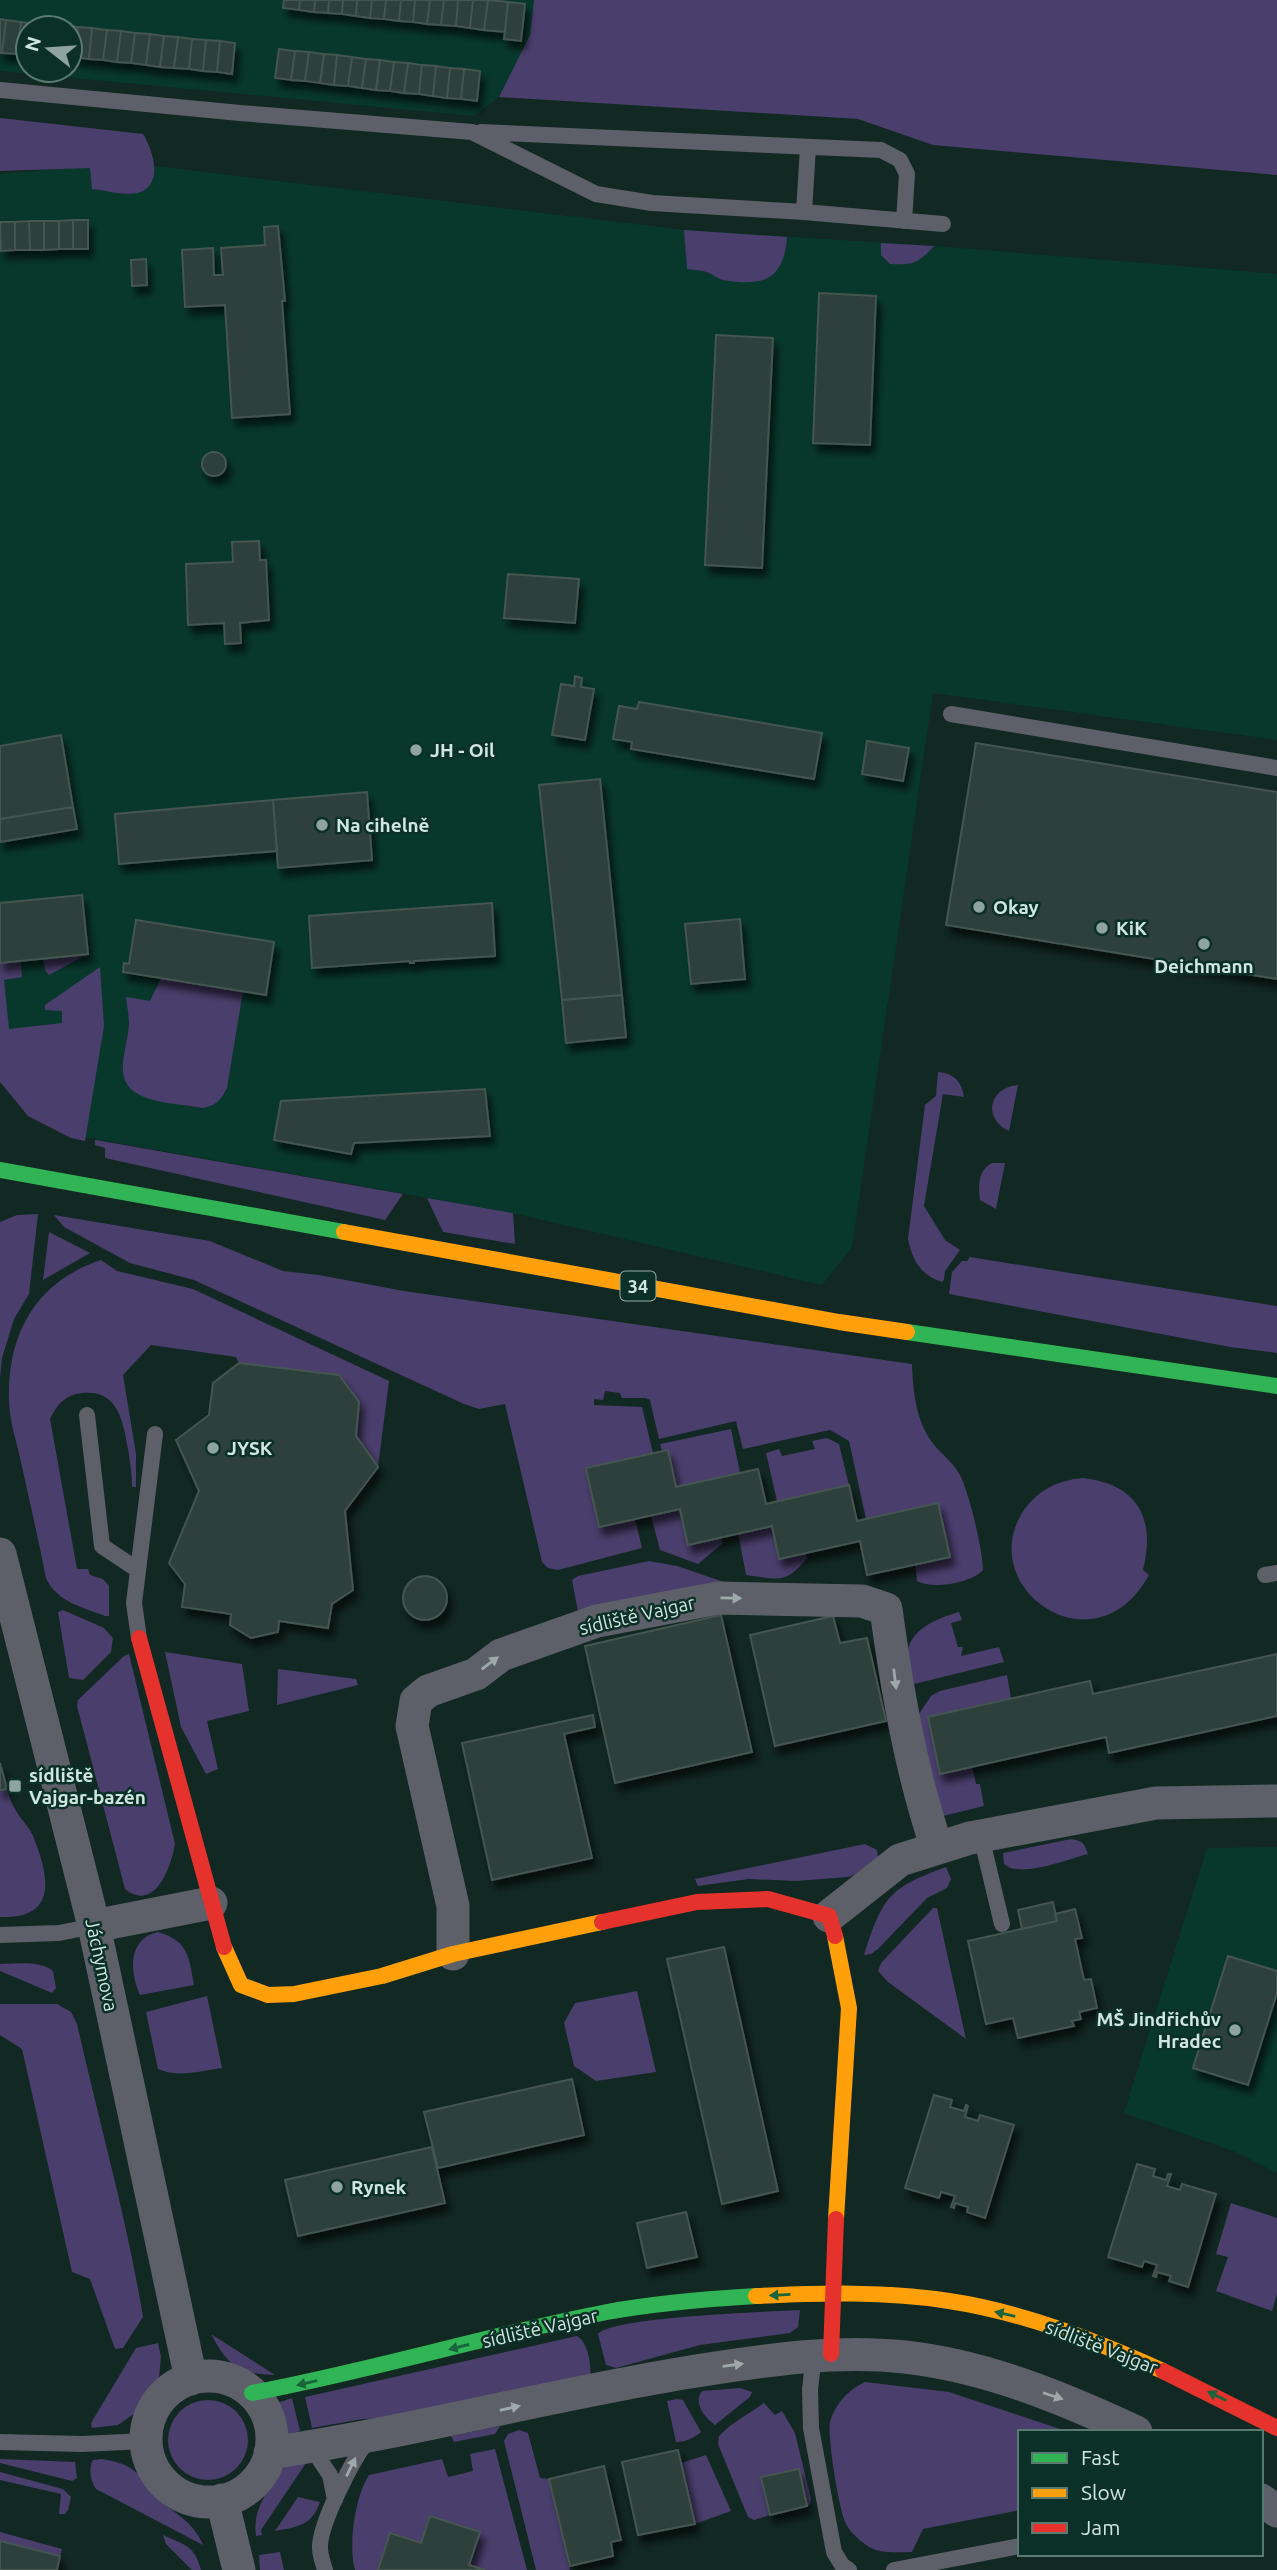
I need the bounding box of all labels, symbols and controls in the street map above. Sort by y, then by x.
north arrow [14,14,84,84]
text: N [20,34,45,54]
place label: JH - Oil [430,739,495,761]
marker: JH - Oil [408,742,424,758]
place label: Na cihelně [336,814,430,836]
marker: Na cihelně [314,817,330,833]
place label: Okay [993,896,1039,918]
marker: Okay [971,899,987,915]
place label: KiK [1116,917,1147,939]
marker: KiK [1094,920,1110,936]
marker: Deichmann [1196,936,1212,952]
place label: Deichmann [1154,955,1254,977]
road number: 34 [620,1272,656,1301]
place label: JYSK [227,1437,273,1459]
marker: JYSK [205,1440,221,1456]
street label: sídliště Vajgar [577,1591,697,1639]
one-way arrow [720,1592,742,1604]
one-way arrow [481,1657,499,1671]
one-way arrow [890,1668,901,1690]
place label: sídliště Vajgar-bazén [29,1764,146,1808]
marker: sídliště Vajgar-bazén [7,1778,23,1794]
street label: Jáchymova [81,1917,123,2013]
place label: MŠ Jindřichův Hradec [1097,2008,1221,2052]
marker: MŠ Jindřichův Hradec [1227,2022,1243,2038]
place label: Rynek [351,2176,407,2198]
marker: Rynek [329,2179,345,2195]
one-way arrow [768,2289,790,2300]
street label: sídliště Vajgar [480,2304,600,2352]
one-way arrow [994,2308,1016,2319]
street label: sídliště Vajgar [1043,2316,1161,2378]
one-way arrow [448,2342,470,2353]
one-way arrow [723,2360,745,2371]
one-way arrow [296,2378,318,2389]
one-way arrow [1043,2391,1064,2401]
one-way arrow [1207,2391,1227,2402]
one-way arrow [499,2402,521,2413]
legend [1018,2430,1263,2556]
text: Fast [1081,2445,1119,2469]
one-way arrow [346,2457,357,2477]
text: Slow [1081,2480,1126,2504]
text: Jam [1081,2515,1120,2539]

